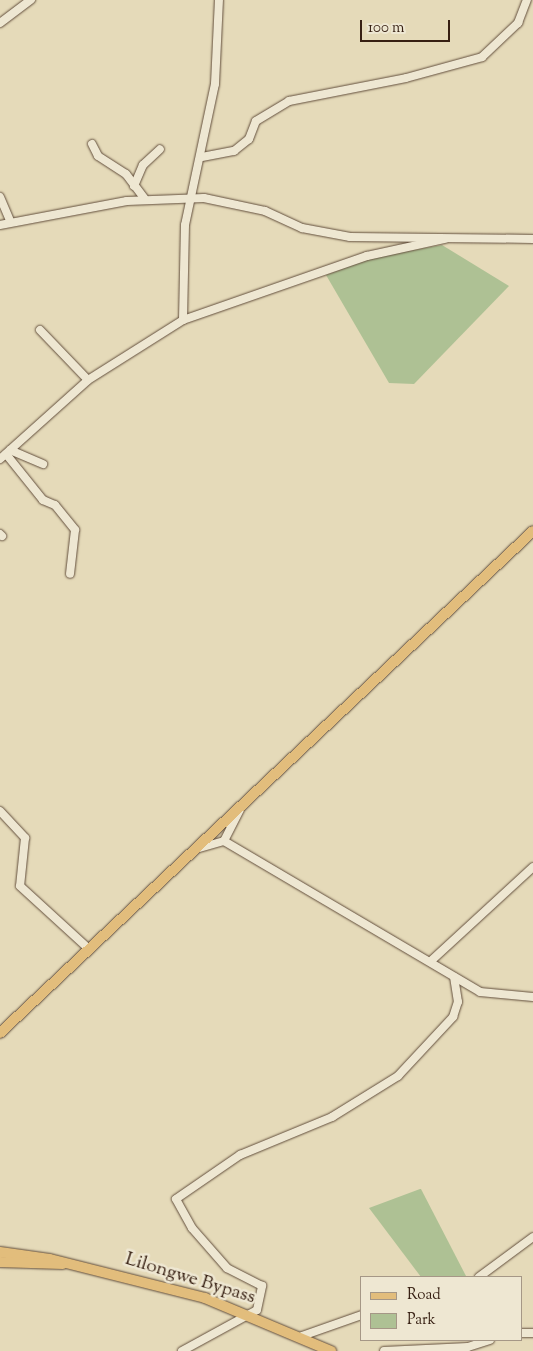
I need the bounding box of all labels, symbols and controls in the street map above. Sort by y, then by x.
scale bar [363,10,453,42]
text: 100 m [368,18,404,39]
street label: Lilongwe Bypass [122,1248,258,1310]
legend [360,1276,523,1341]
text: Road [407,1285,441,1306]
text: Park [407,1310,436,1331]

